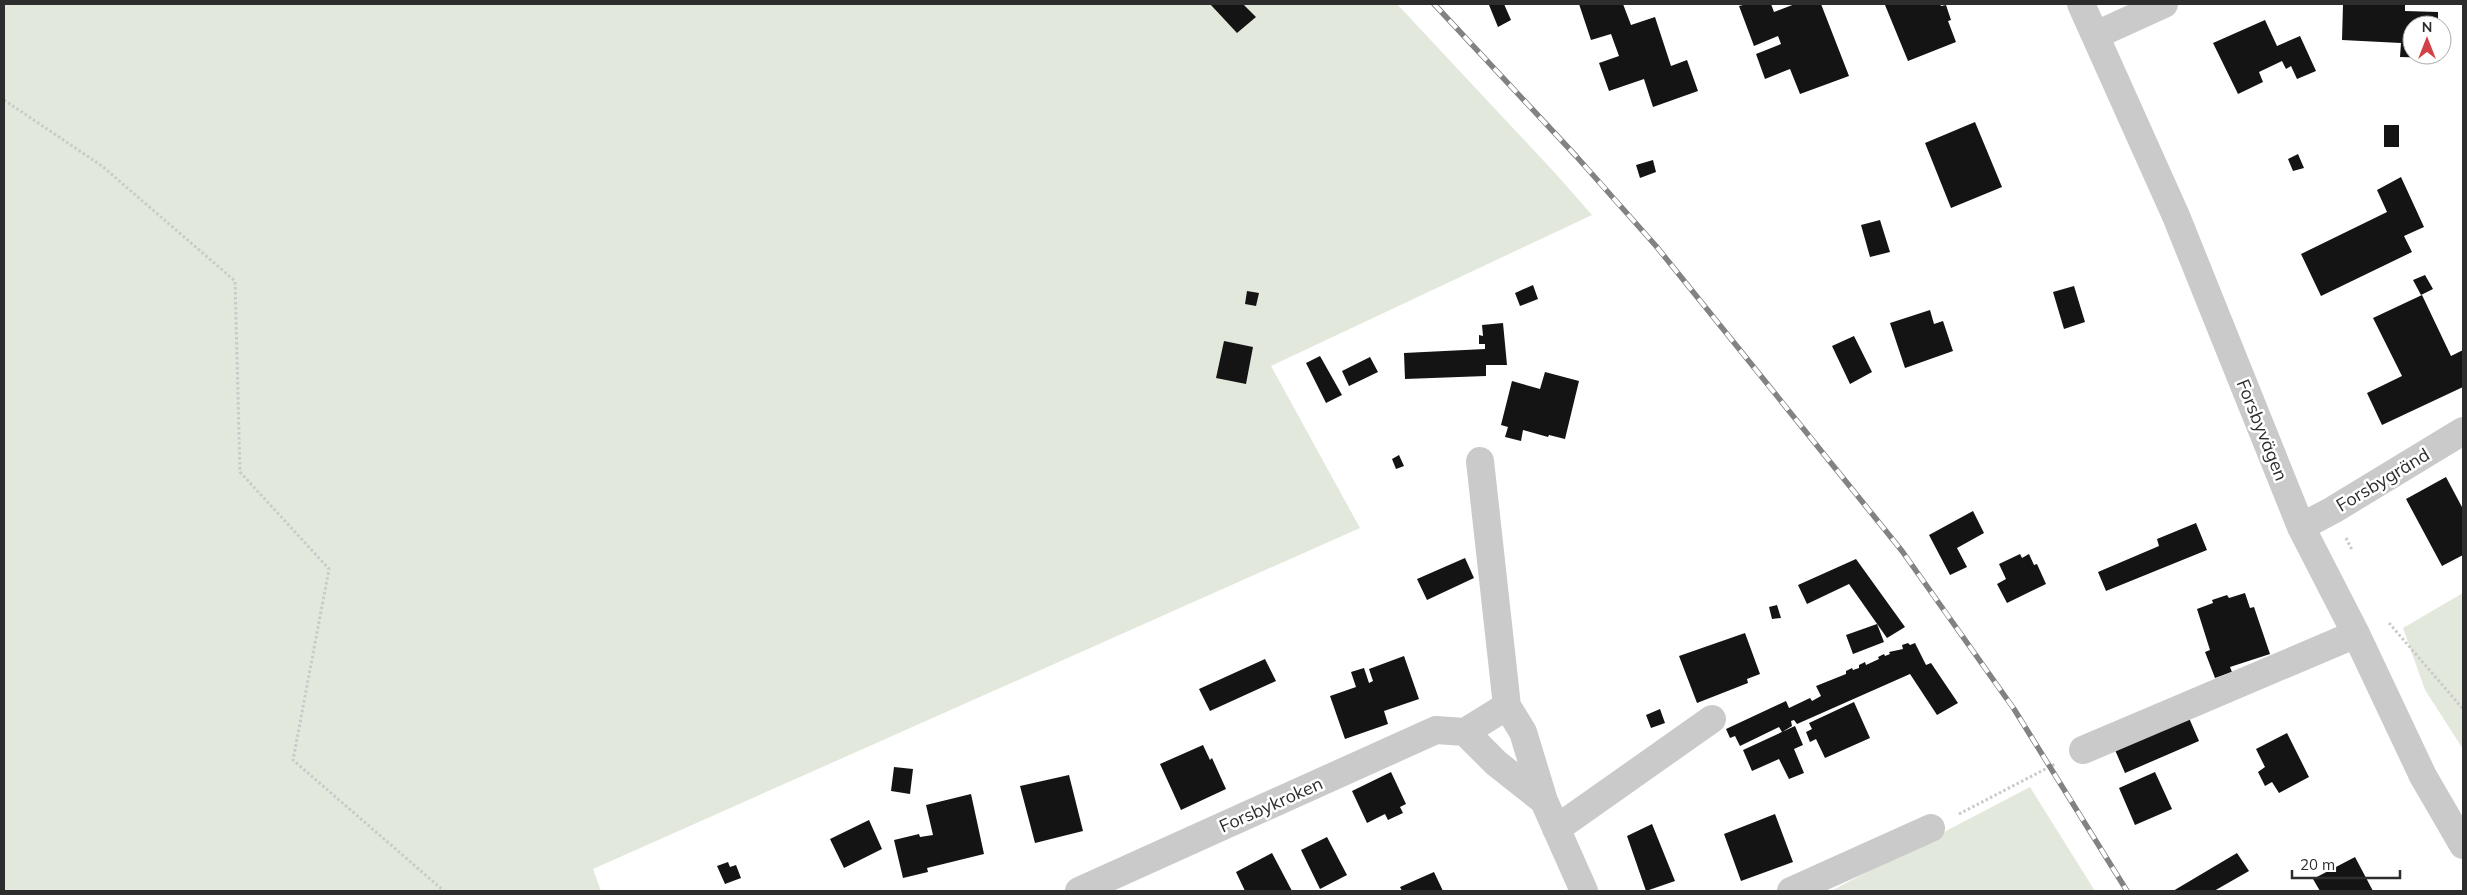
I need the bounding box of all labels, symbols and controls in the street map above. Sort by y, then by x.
north arrow [2402,15,2452,65]
text: N [2422,18,2432,36]
street label: Forsbyvägen [2232,376,2293,484]
street label: Forsbygränd [2332,443,2434,516]
street label: Forsbykroken [1215,771,1326,838]
scale bar [2292,848,2400,880]
text: 20 m [2300,855,2335,874]

